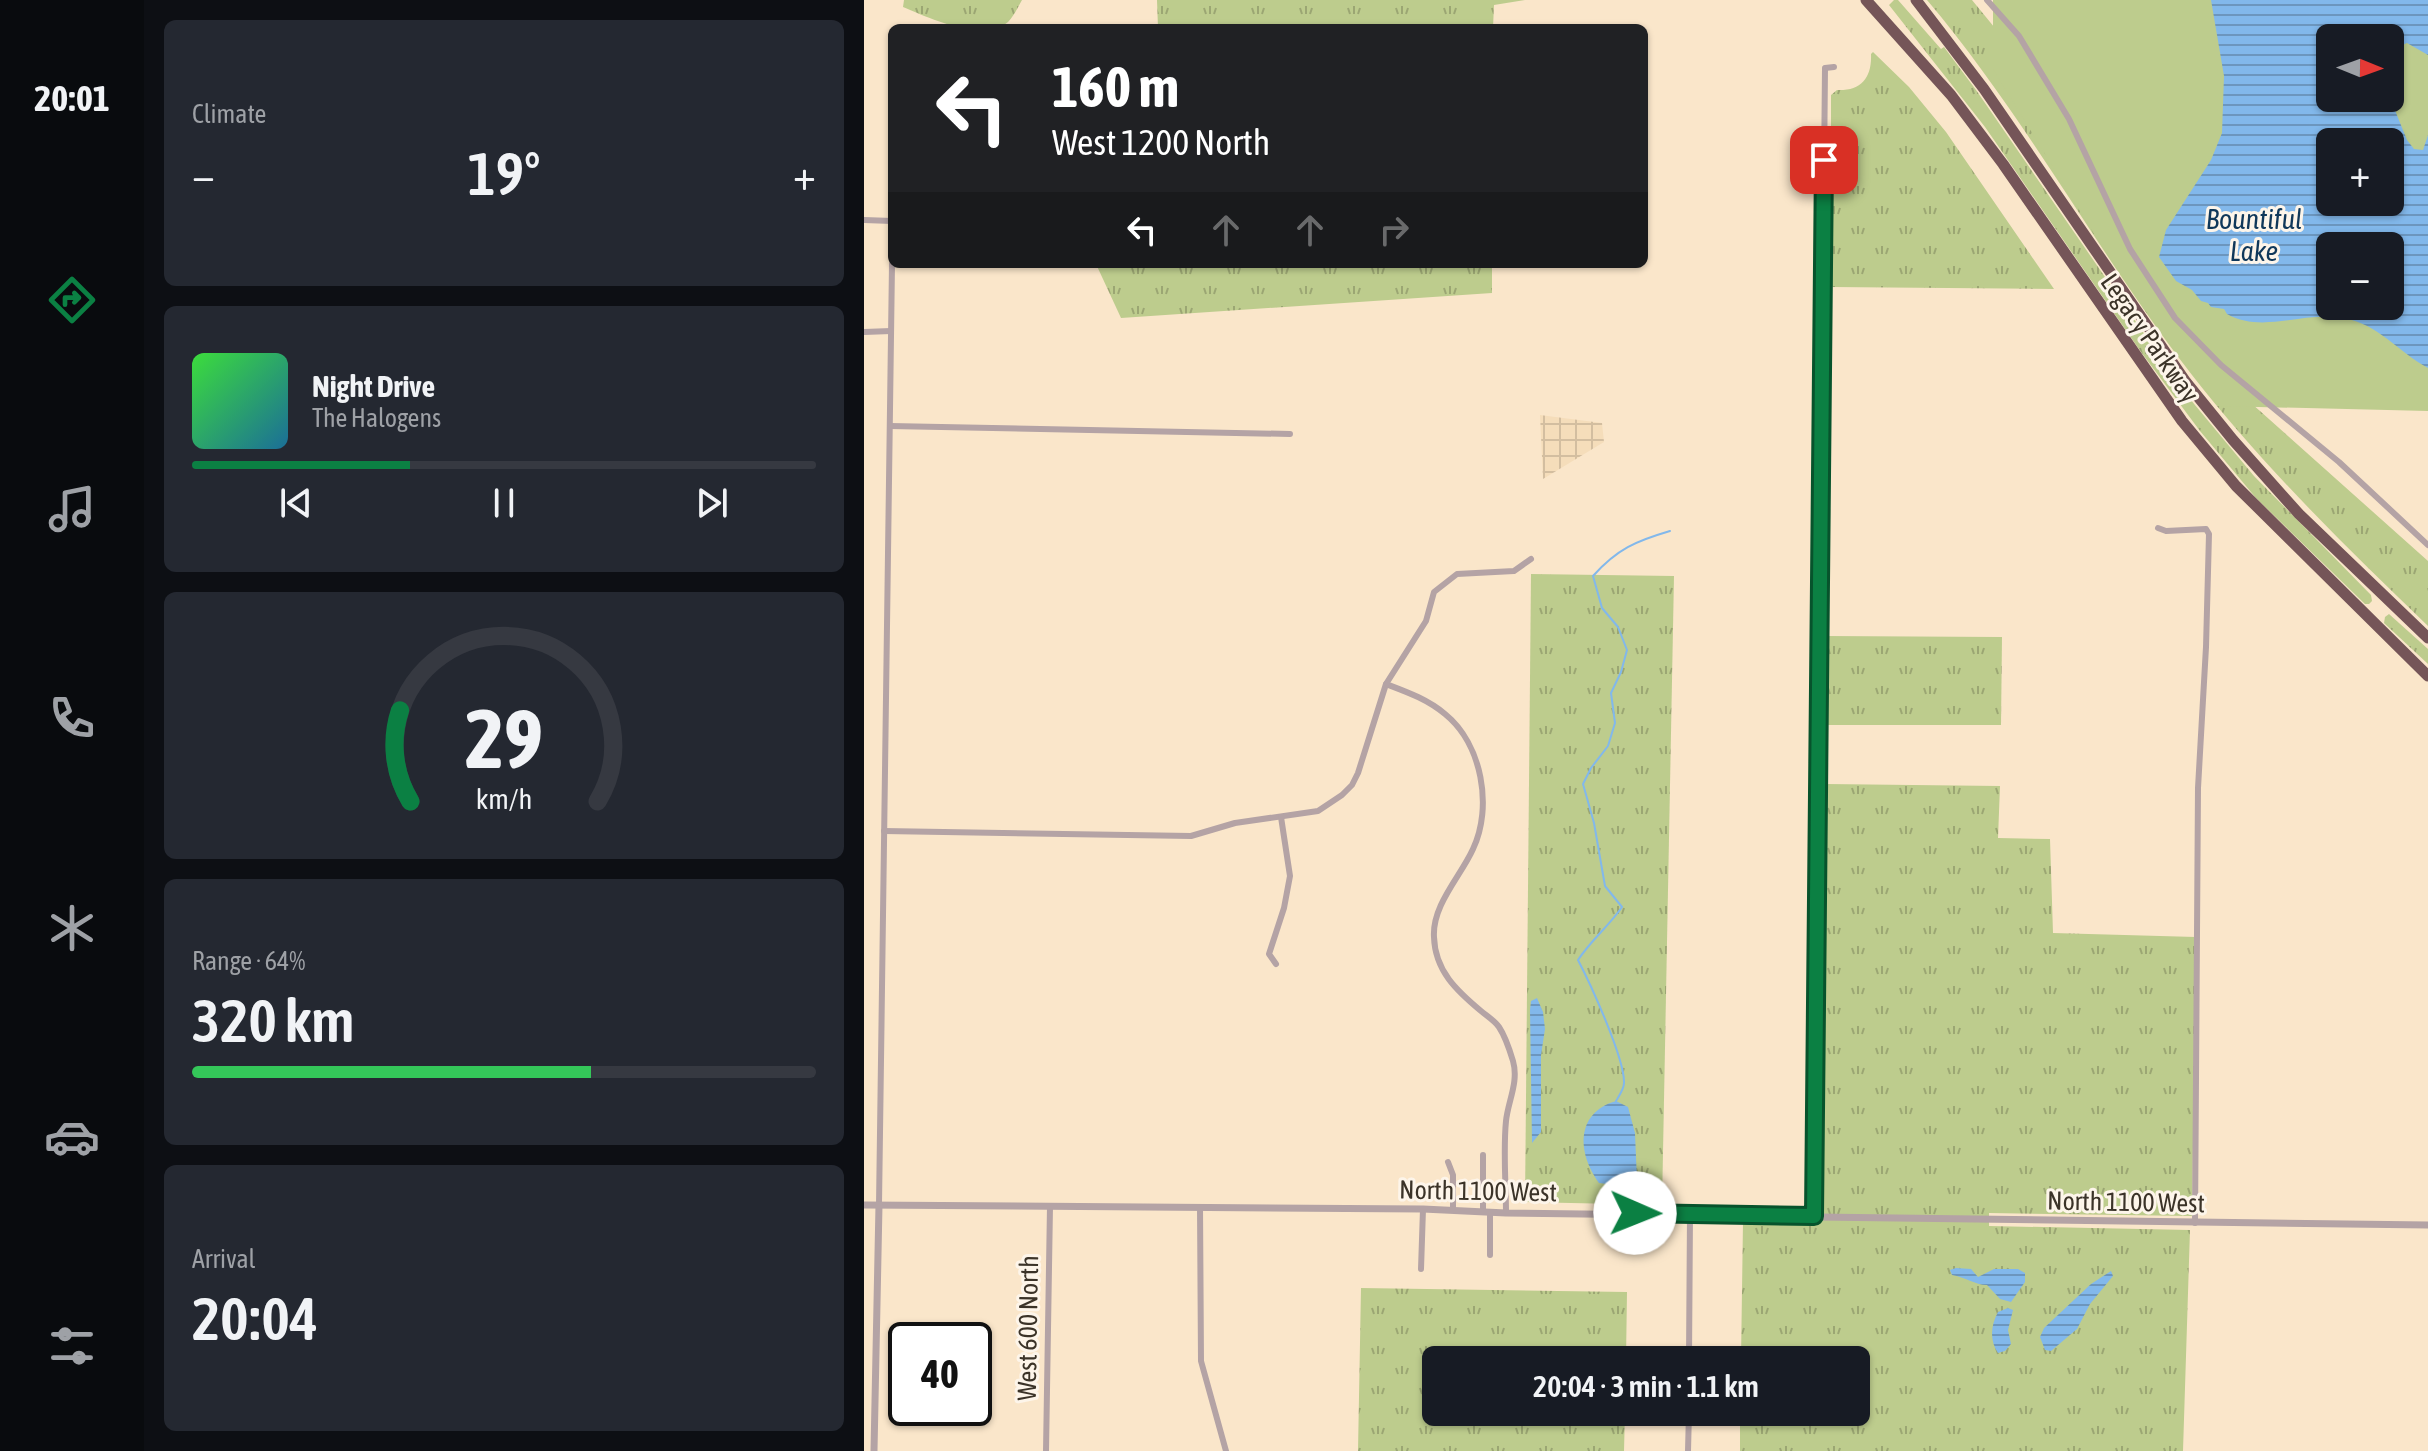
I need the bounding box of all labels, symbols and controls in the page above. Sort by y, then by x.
north arrow [2316,24,2404,112]
map controls [2316,24,2404,320]
text: 160 m [1052,55,1179,119]
icon: left [920,56,1024,160]
text: 20:01 [34,77,110,119]
text: Climate [192,99,266,129]
text: West 1200 North [1052,121,1270,163]
pin [1790,126,1858,194]
button: + [2316,128,2404,216]
icon: arrive [1802,138,1846,182]
text: 19° [468,139,540,208]
text: − [192,149,215,199]
text: + [793,149,816,199]
water label: Bountiful Lake [2206,203,2302,267]
icon: left [1120,208,1164,252]
icon: ahead [1204,208,1248,252]
icon: ahead [1288,208,1332,252]
icon: right [1372,208,1416,252]
button: − [2316,232,2404,320]
street label: Legacy Parkway [2095,268,2205,408]
icon: directions [44,272,100,328]
text: Night Drive [312,369,435,403]
text: The Halogens [312,403,441,433]
icon: music [44,481,100,537]
icon: previous [274,481,318,525]
icon: pause [482,481,526,525]
icon: next [690,481,734,525]
text: 29 [465,689,543,785]
icon: phone [44,690,100,746]
text: km/h [476,782,532,815]
icon: climate [44,900,100,956]
text: Range · 64% [192,946,305,976]
text: 320 km [192,986,354,1055]
icon: car [44,1109,100,1165]
position arrow [1593,1171,1677,1255]
street label: North 1100 West [1399,1175,1557,1207]
street label: North 1100 West [2047,1186,2205,1218]
text: Arrival [192,1244,256,1274]
street label: West 600 North [1012,1255,1044,1401]
text: 20:04 [192,1284,318,1353]
icon: filters [44,1318,100,1374]
speed limit sign: 40 [888,1322,992,1426]
text: 20:04 · 3 min · 1.1 km [1533,1369,1759,1403]

